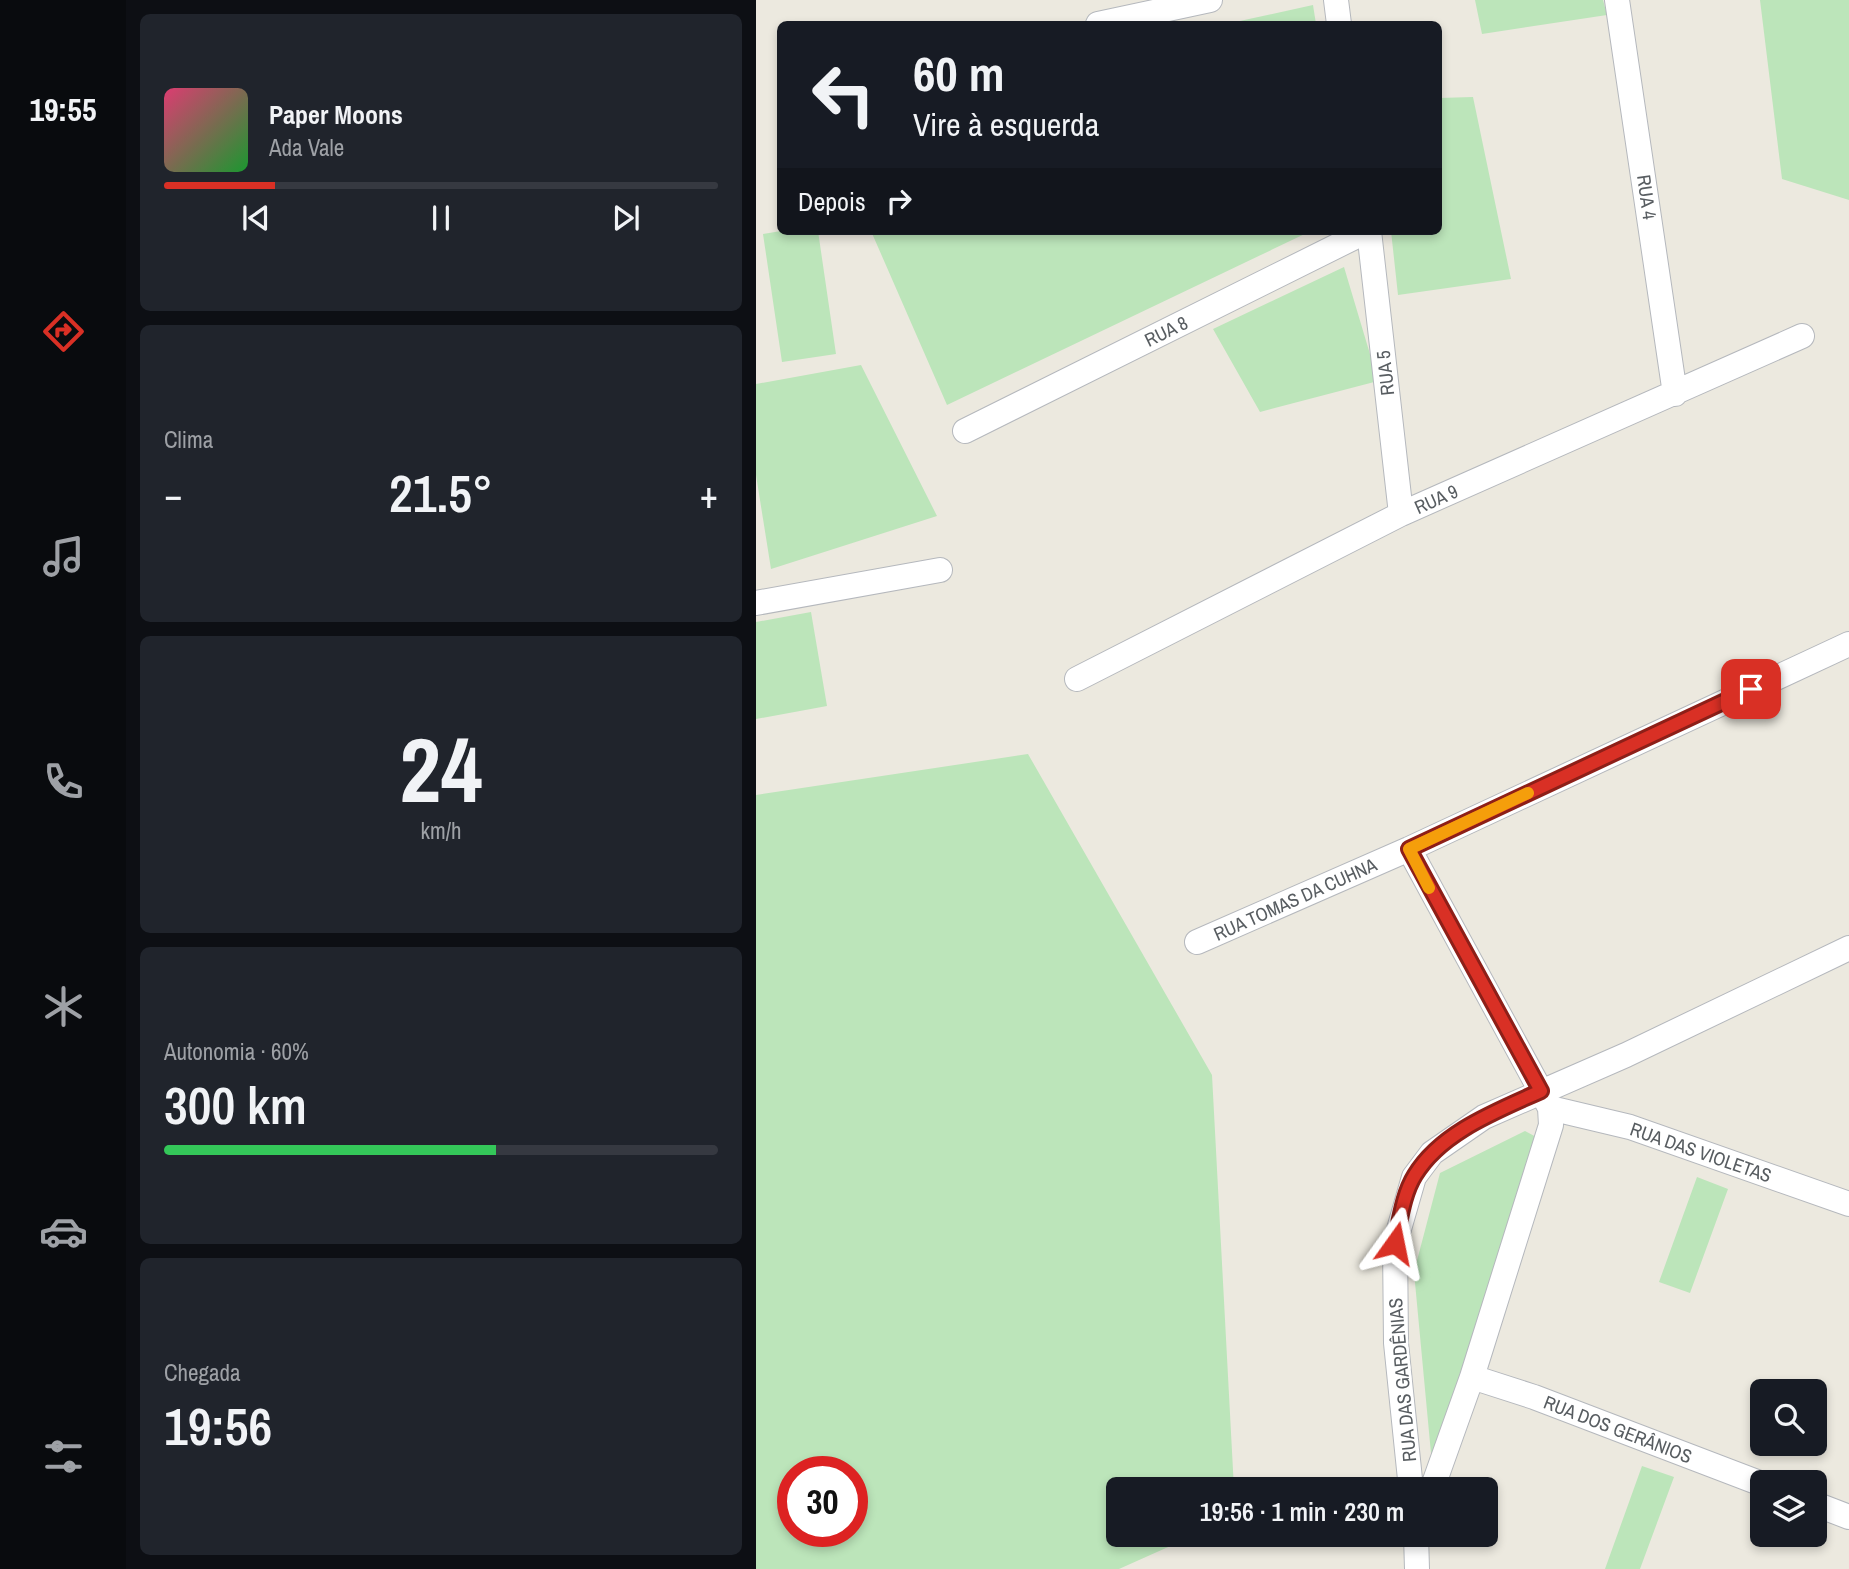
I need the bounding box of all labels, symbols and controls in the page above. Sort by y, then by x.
text: 60 m [913,40,1005,106]
icon: left [798,49,889,140]
text: 19:55 [29,88,97,131]
text: Paper Moons [269,97,403,132]
text: Vire à esquerda [913,103,1099,146]
text: Ada Vale [269,132,344,163]
street label: RUA 4 [1631,173,1663,221]
icon: right [880,182,918,220]
text: Depois [798,184,866,219]
icon: previous [237,199,275,237]
icon: pause [422,199,460,237]
icon: next [607,199,645,237]
icon: directions [39,307,88,356]
street label: RUA 8 [1140,309,1192,353]
street label: RUA 5 [1370,349,1400,397]
text: Clima [164,424,213,455]
text: 21.5° [389,458,493,528]
text: − [164,469,182,520]
text: + [700,469,718,520]
street label: RUA 9 [1410,478,1462,520]
icon: music [39,532,88,581]
pin [1721,659,1781,719]
icon: arrive [1732,670,1770,708]
text: 24 [400,708,483,830]
icon: phone [39,757,88,806]
text: km/h [421,815,461,846]
street label: RUA TOMAS DA CUHNA [1209,851,1381,947]
icon: climate [39,982,88,1031]
text: Autonomia · 60% [164,1036,309,1067]
text: 300 km [164,1070,307,1140]
street label: RUA DAS VIOLETAS [1627,1116,1775,1188]
position arrow [1358,1206,1432,1280]
icon: car [39,1207,88,1256]
street label: RUA DAS GARDÊNIAS [1382,1297,1422,1463]
text: Chegada [164,1357,241,1388]
map controls [1750,1379,1827,1547]
button: search [1750,1379,1827,1456]
street label: RUA DOS GERÂNIOS [1540,1389,1696,1469]
text: 19:56 [164,1391,272,1461]
icon: filters [39,1432,88,1481]
speed limit sign: 30 [777,1456,868,1547]
button: layers [1750,1470,1827,1547]
text: 19:56 · 1 min · 230 m [1200,1494,1404,1529]

